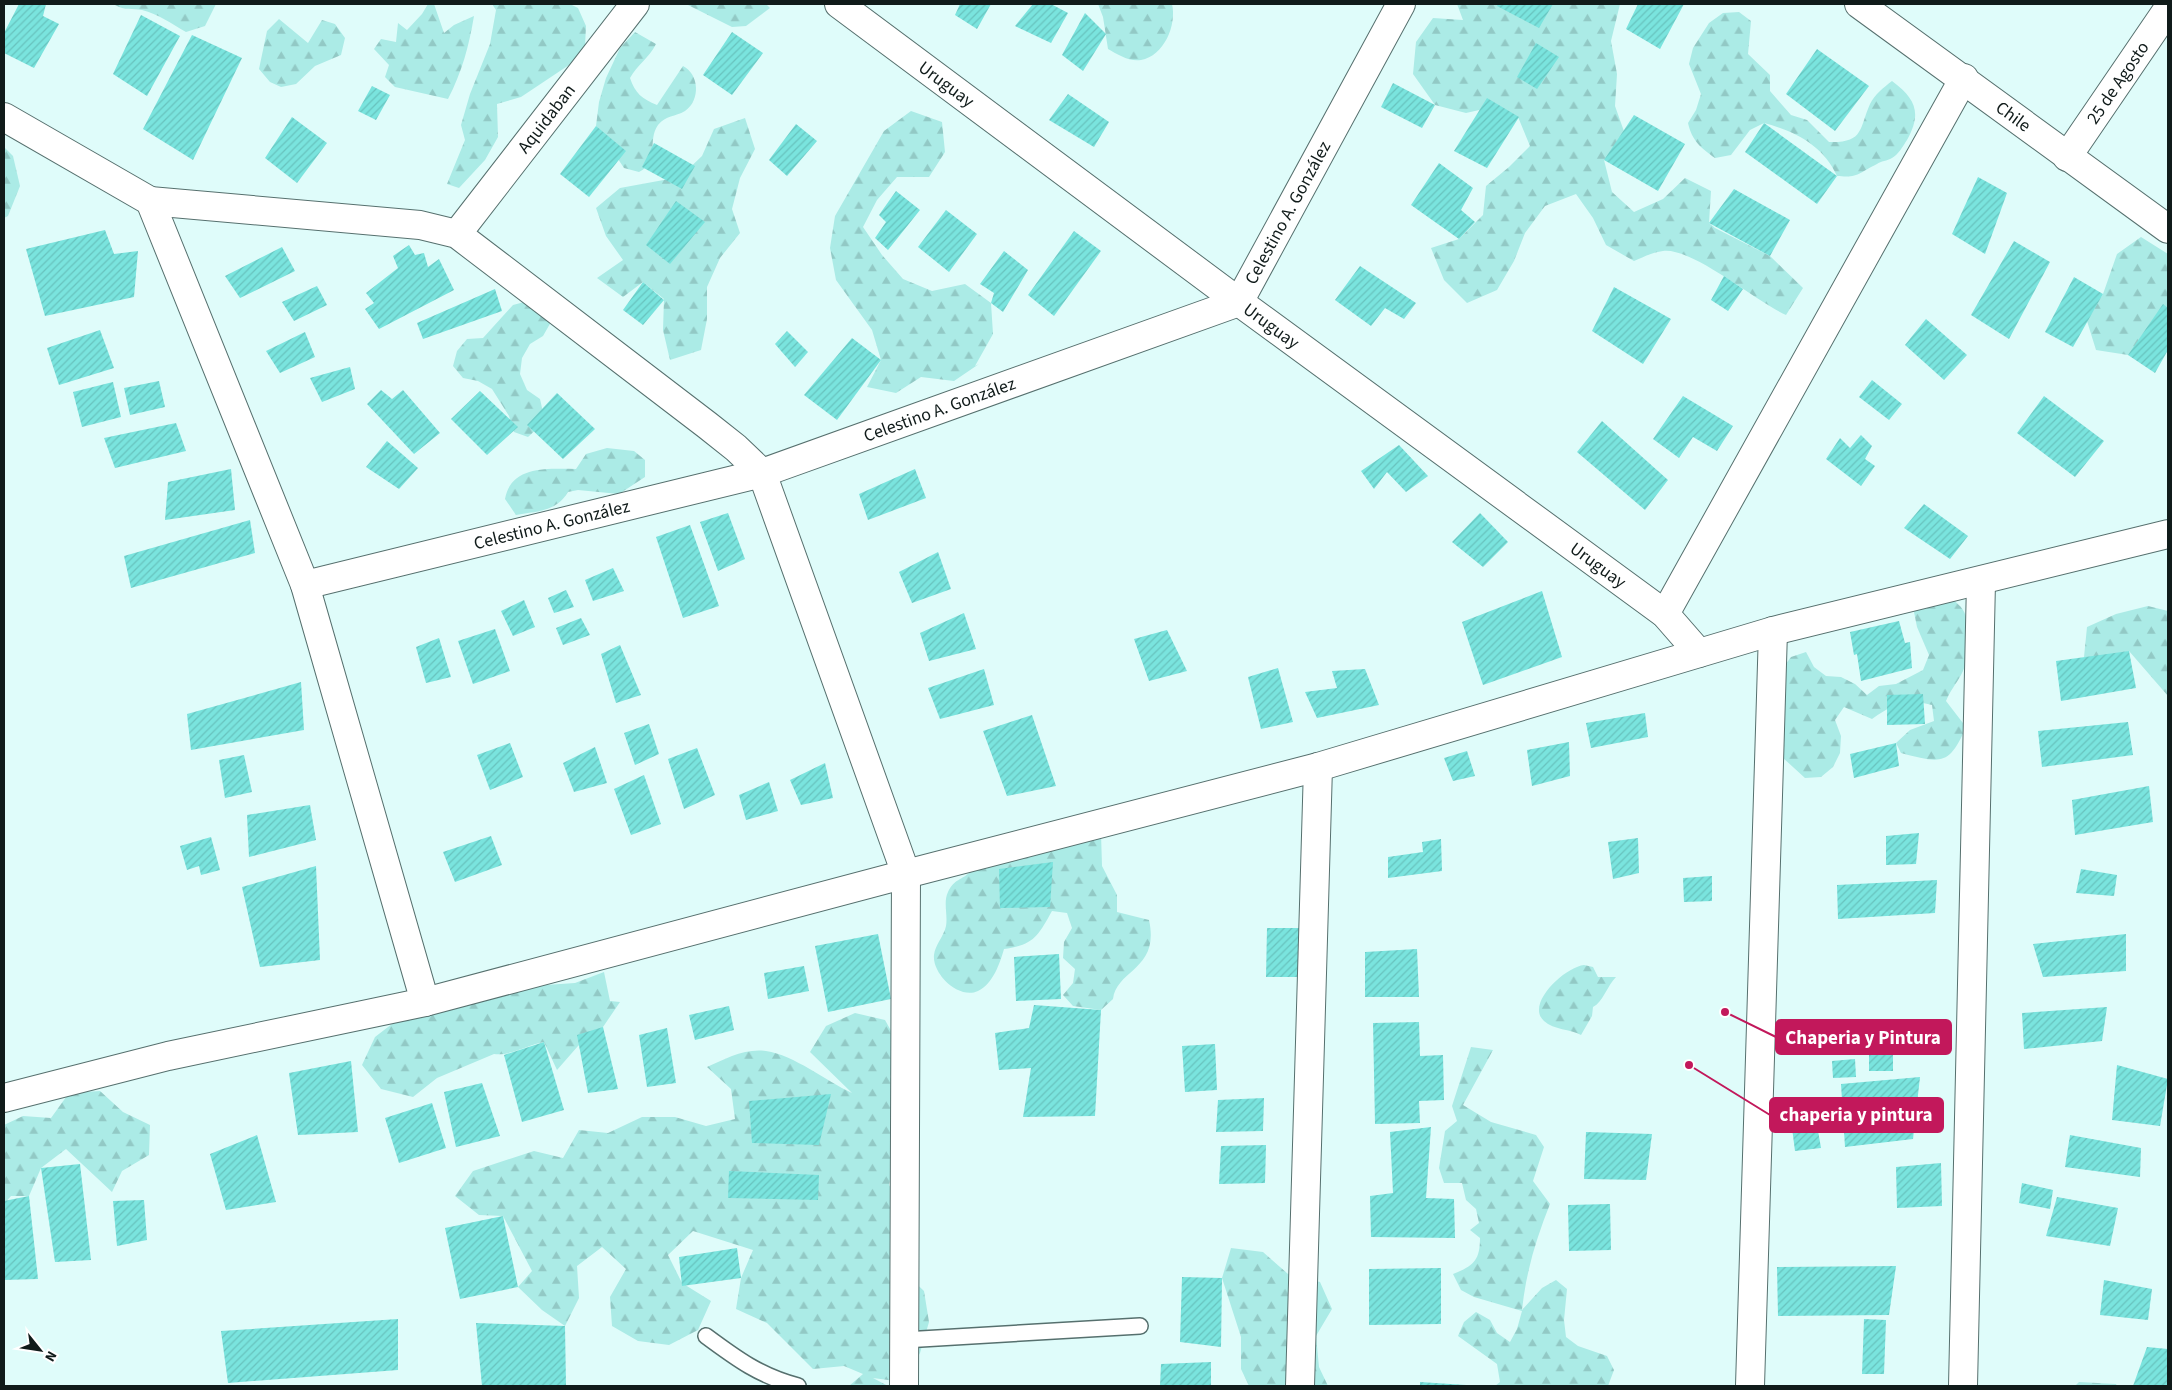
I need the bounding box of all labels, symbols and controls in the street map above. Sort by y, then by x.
street label: 25 de Agosto [2081,37,2155,129]
street label: Uruguay [913,55,980,114]
street label: Aquidaban [512,79,582,159]
street label: Chile [1990,96,2036,138]
street label: Celestino A. González [1239,136,1337,289]
street label: Uruguay [1238,297,1305,356]
street label: Celestino A. González [860,371,1019,449]
street label: Celestino A. González [471,494,633,556]
street label: Uruguay [1565,536,1632,595]
callout: Chaperia y Pintura [1776,1020,1951,1054]
text: Chaperia y Pintura [1785,1025,1941,1052]
callout: chaperia y pintura [1770,1098,1943,1132]
text: chaperia y pintura [1780,1102,1932,1129]
north arrow [15,1325,65,1375]
text: N [39,1347,61,1365]

